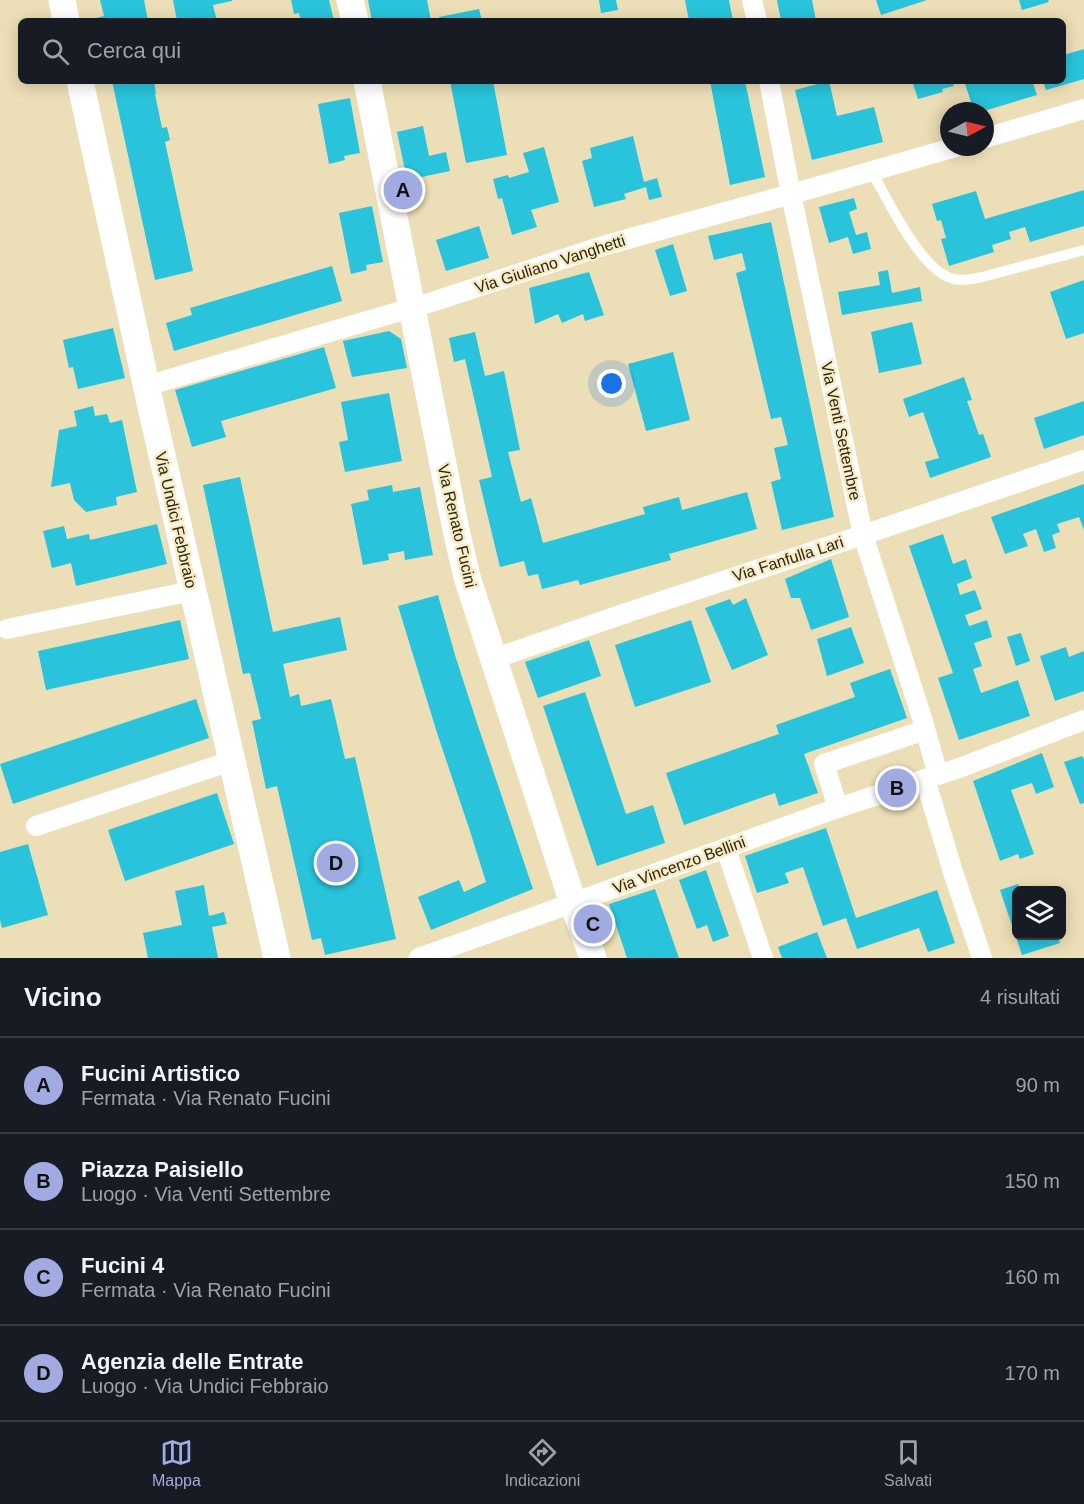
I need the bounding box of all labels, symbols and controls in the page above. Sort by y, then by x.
search box [18,18,1066,84]
icon: search [39,35,72,68]
text: Cerca qui [87,38,181,63]
north arrow [940,102,994,156]
pin: A [384,168,422,213]
street label: Via Giuliano Vanghetti [473,232,627,296]
street label: Via Venti Settembre [818,360,864,502]
your location [597,369,626,398]
street label: Via Undici Febbraio [152,450,200,590]
street label: Via Renato Fucini [435,463,479,589]
street label: Via Fanfulla Lari [731,533,845,585]
pin: B [878,766,916,810]
street label: Via Vincenzo Bellini [610,833,748,897]
pin: D [316,840,356,886]
map controls [1012,886,1066,940]
button: layers [1012,886,1066,940]
pin: C [574,902,612,946]
text: Vicino [24,982,102,1012]
text: 4 risultati [980,986,1060,1008]
text: Fucini Artistico [81,1061,240,1086]
text: A [36,1074,51,1096]
text: 90 m [1016,1074,1060,1096]
text: Fermata · Via Renato Fucini [81,1087,331,1109]
text: Piazza Paisiello [81,1157,244,1182]
text: B [36,1170,51,1192]
text: 150 m [1004,1170,1060,1192]
text: Luogo · Via Venti Settembre [81,1183,331,1205]
text: Fucini 4 [81,1253,164,1278]
text: C [36,1266,51,1288]
text: 160 m [1004,1266,1060,1288]
text: Fermata · Via Renato Fucini [81,1279,331,1301]
text: Agenzia delle Entrate [81,1349,304,1374]
text: D [36,1362,51,1384]
text: 170 m [1004,1362,1060,1384]
text: Luogo · Via Undici Febbraio [81,1375,329,1397]
tab: Mappa [152,1436,201,1490]
tab: Indicazioni [505,1436,580,1490]
tab: Salvati [884,1436,932,1490]

